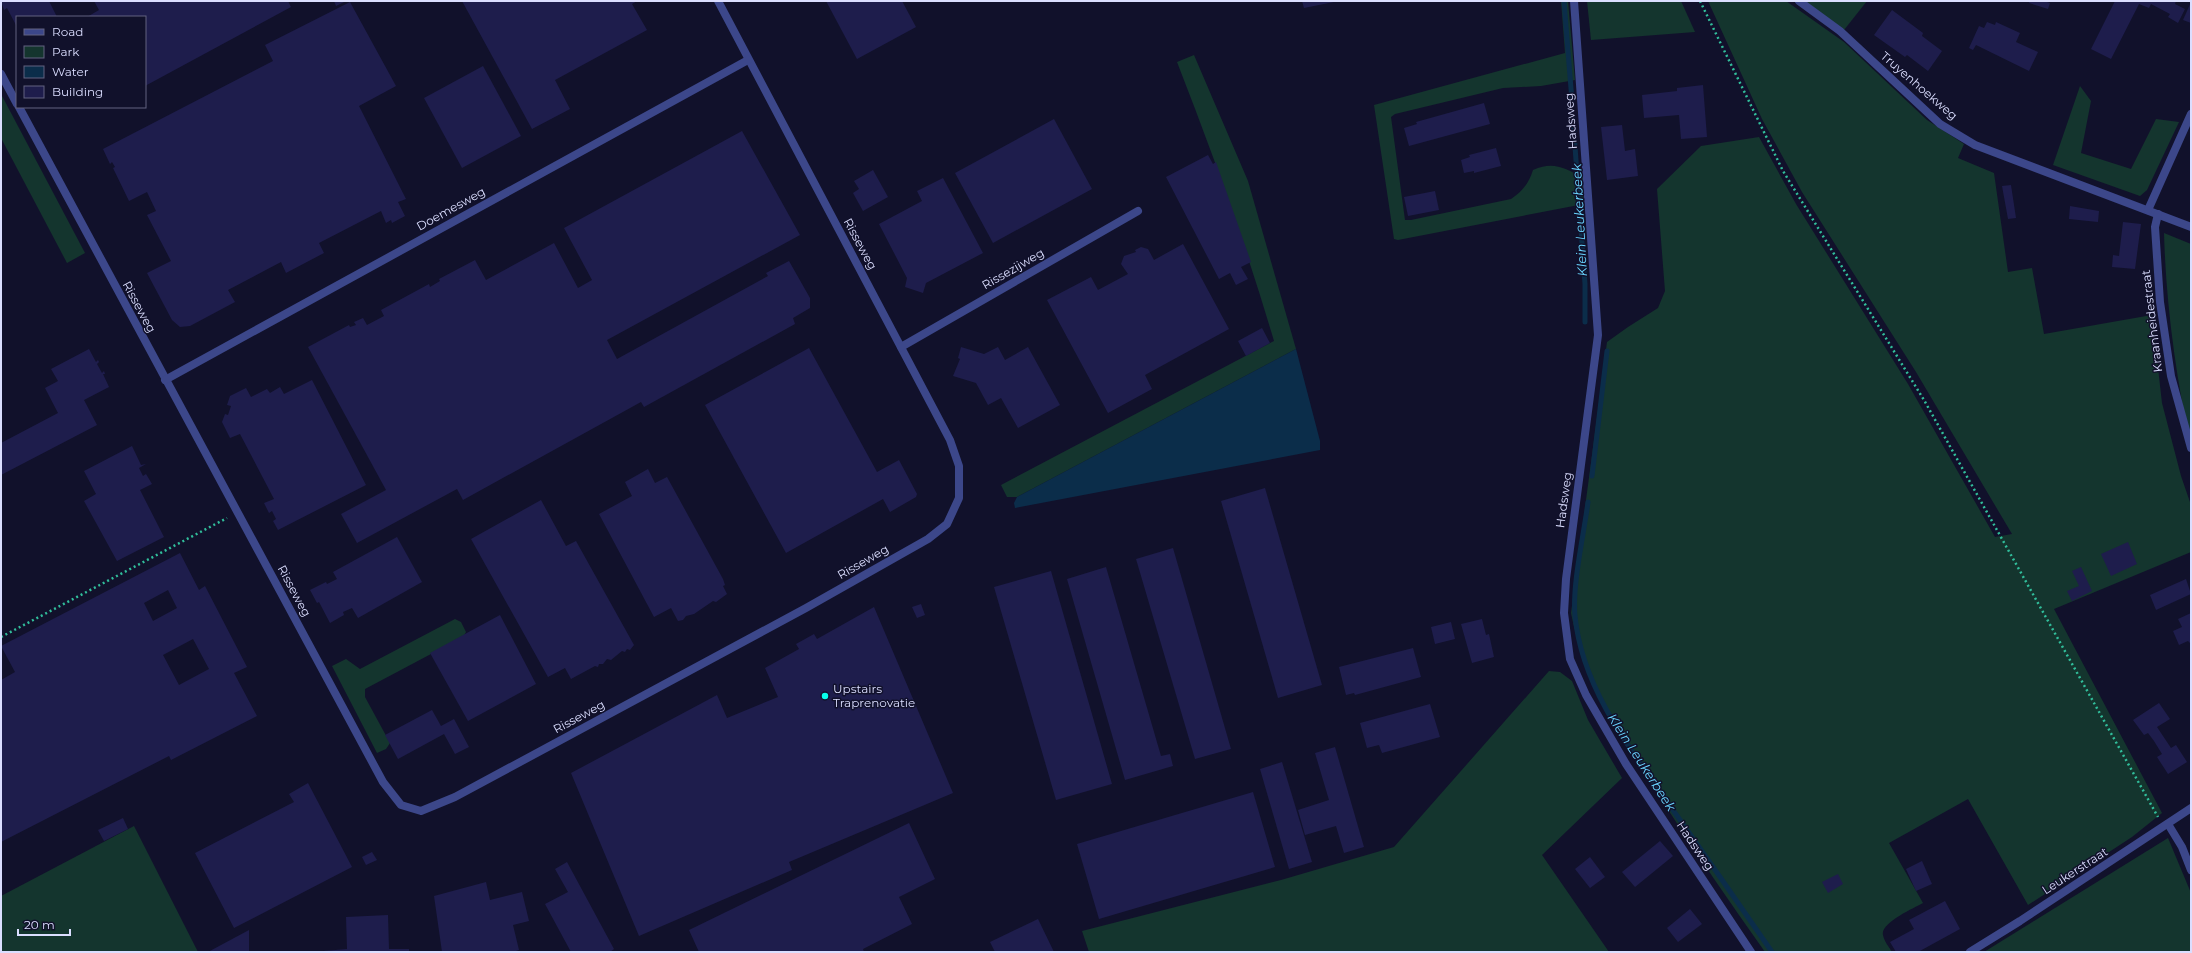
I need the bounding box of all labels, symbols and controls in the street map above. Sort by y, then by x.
legend [16,16,146,108]
text: Road [52,24,83,39]
text: Park [52,44,80,59]
street label: Truyenhoekweg [1878,48,1961,123]
text: Water [52,64,89,79]
text: Building [52,84,103,99]
street label: Hadsweg [1561,92,1580,150]
water label: Klein Leukerbeek [1568,162,1590,277]
street label: Doemesweg [414,184,488,234]
street label: Risseweg [841,215,880,272]
street label: Rissezijweg [979,245,1047,292]
street label: Kraanheidestraat [2138,269,2165,373]
street label: Risseweg [120,278,159,335]
street label: Hadsweg [1552,471,1575,529]
street label: Risseweg [834,541,891,582]
street label: Risseweg [275,562,314,619]
place label: Upstairs Traprenovatie [833,681,915,710]
marker: Upstairs Traprenovatie [820,691,830,701]
street label: Risseweg [550,697,607,736]
water label: Klein Leukerbeek [1604,710,1680,815]
street label: Hadsweg [1673,818,1717,873]
street label: Leukerstraat [2039,844,2111,897]
scale bar [18,911,70,937]
text: 20 m [24,917,55,932]

